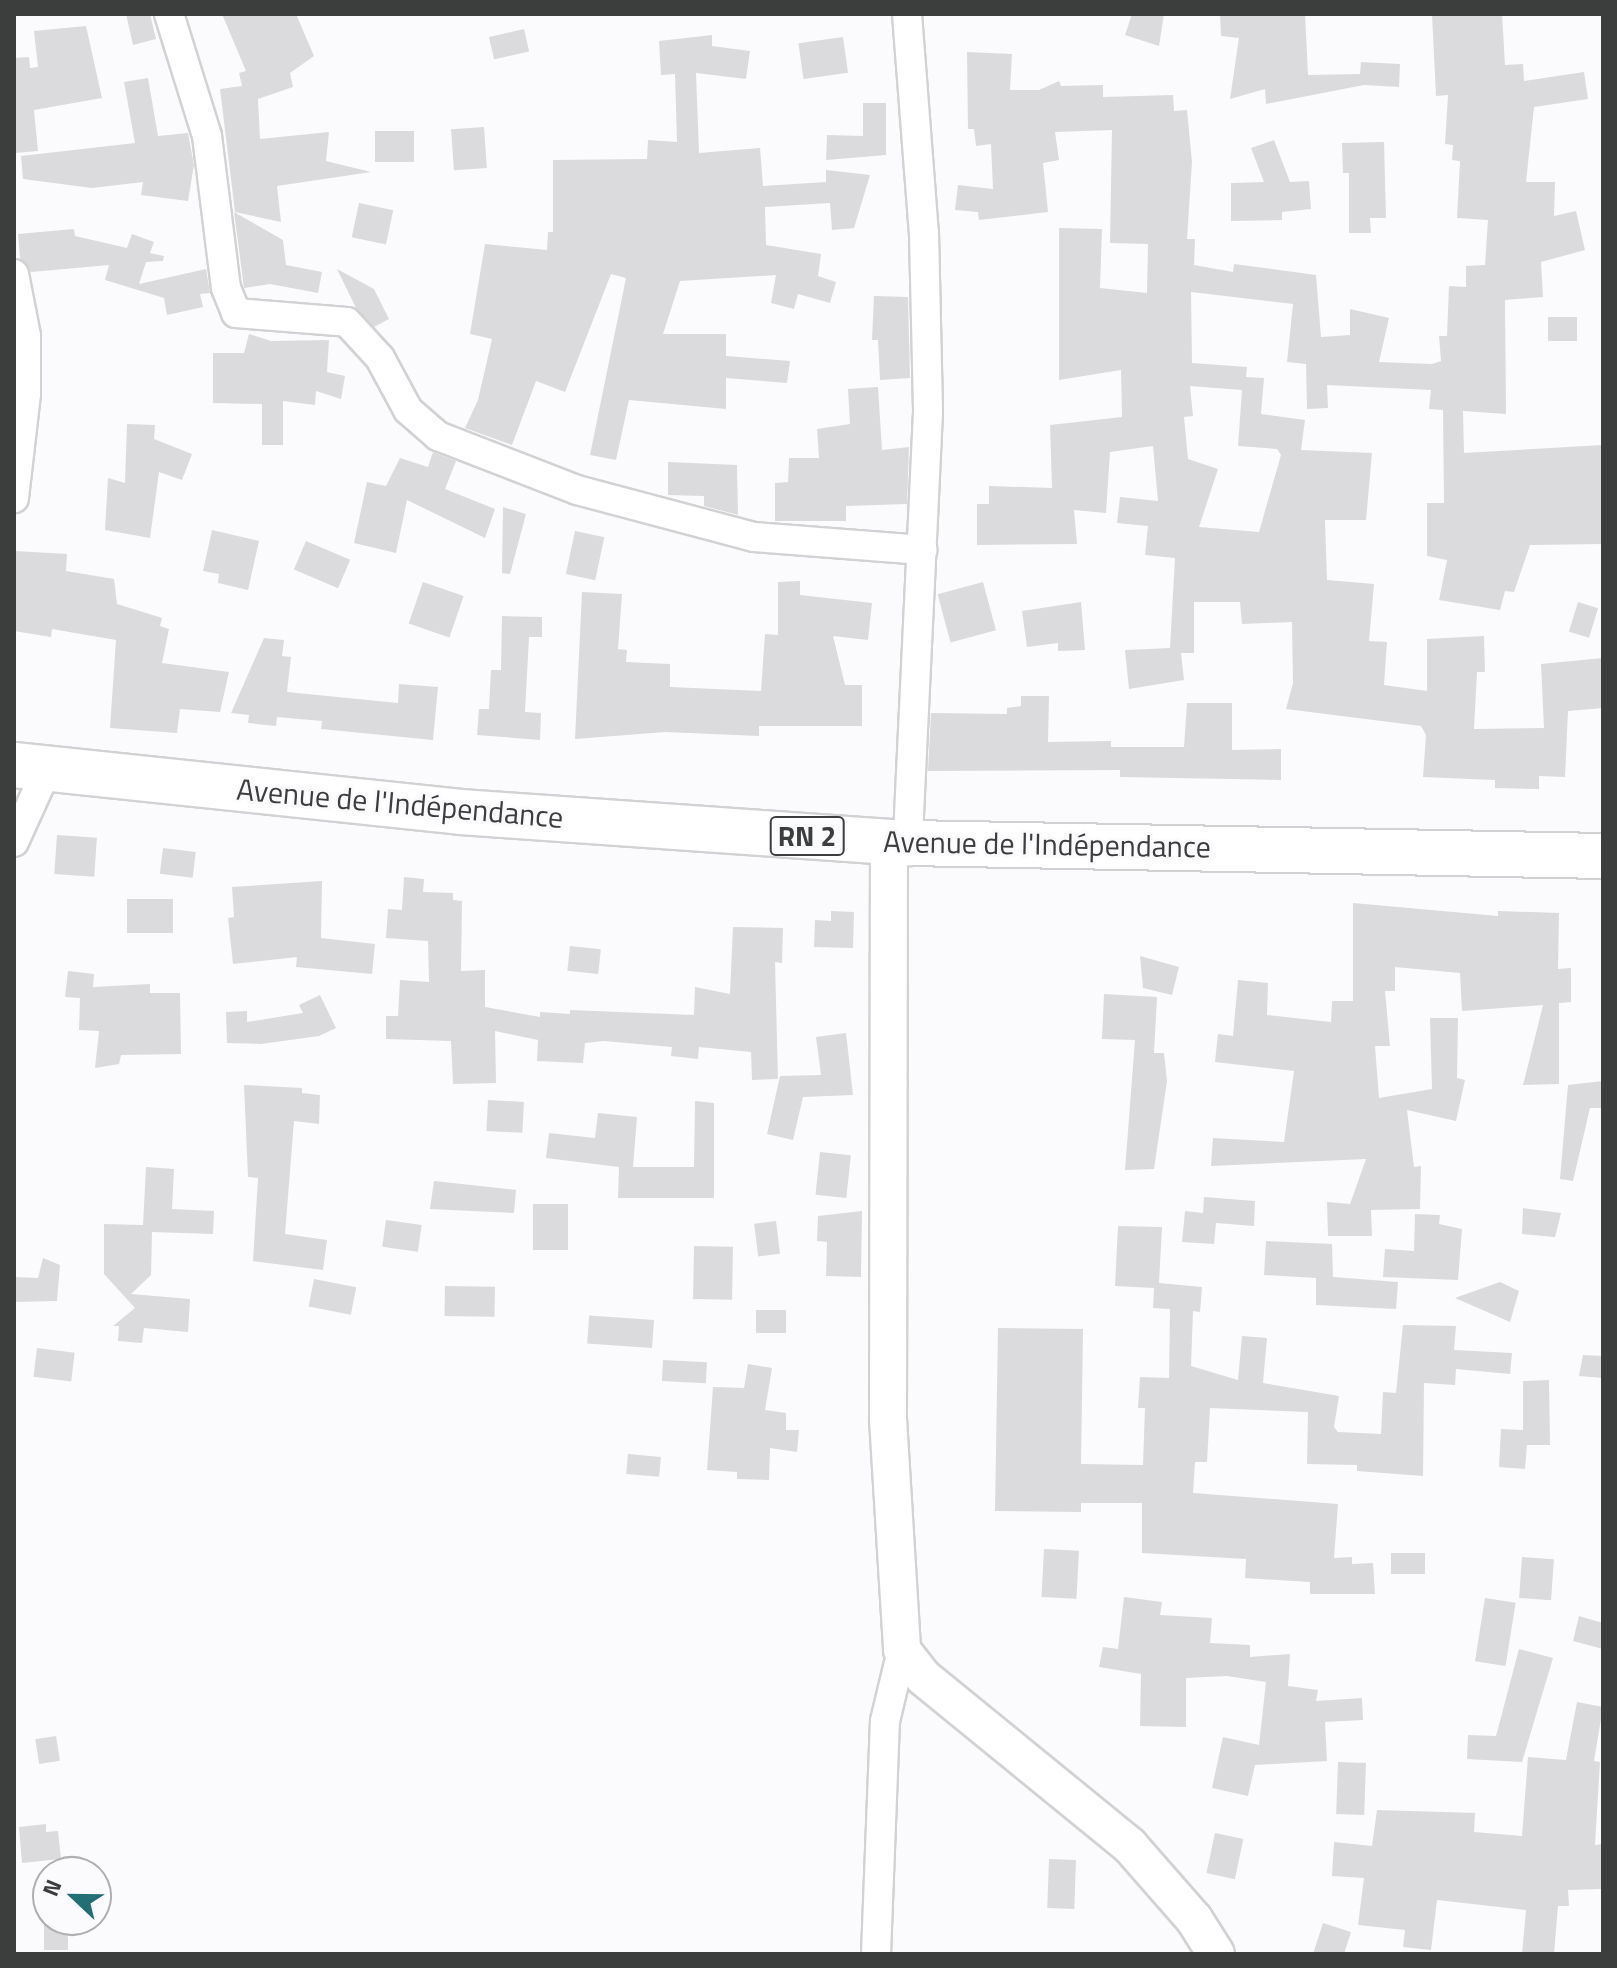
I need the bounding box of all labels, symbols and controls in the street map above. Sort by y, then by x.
street label: Avenue de l'Indépendance [235,771,565,835]
road number: RN 2 [769,812,845,860]
street label: Avenue de l'Indépendance [883,823,1211,865]
north arrow [32,1856,112,1936]
text: N [33,1874,70,1901]

